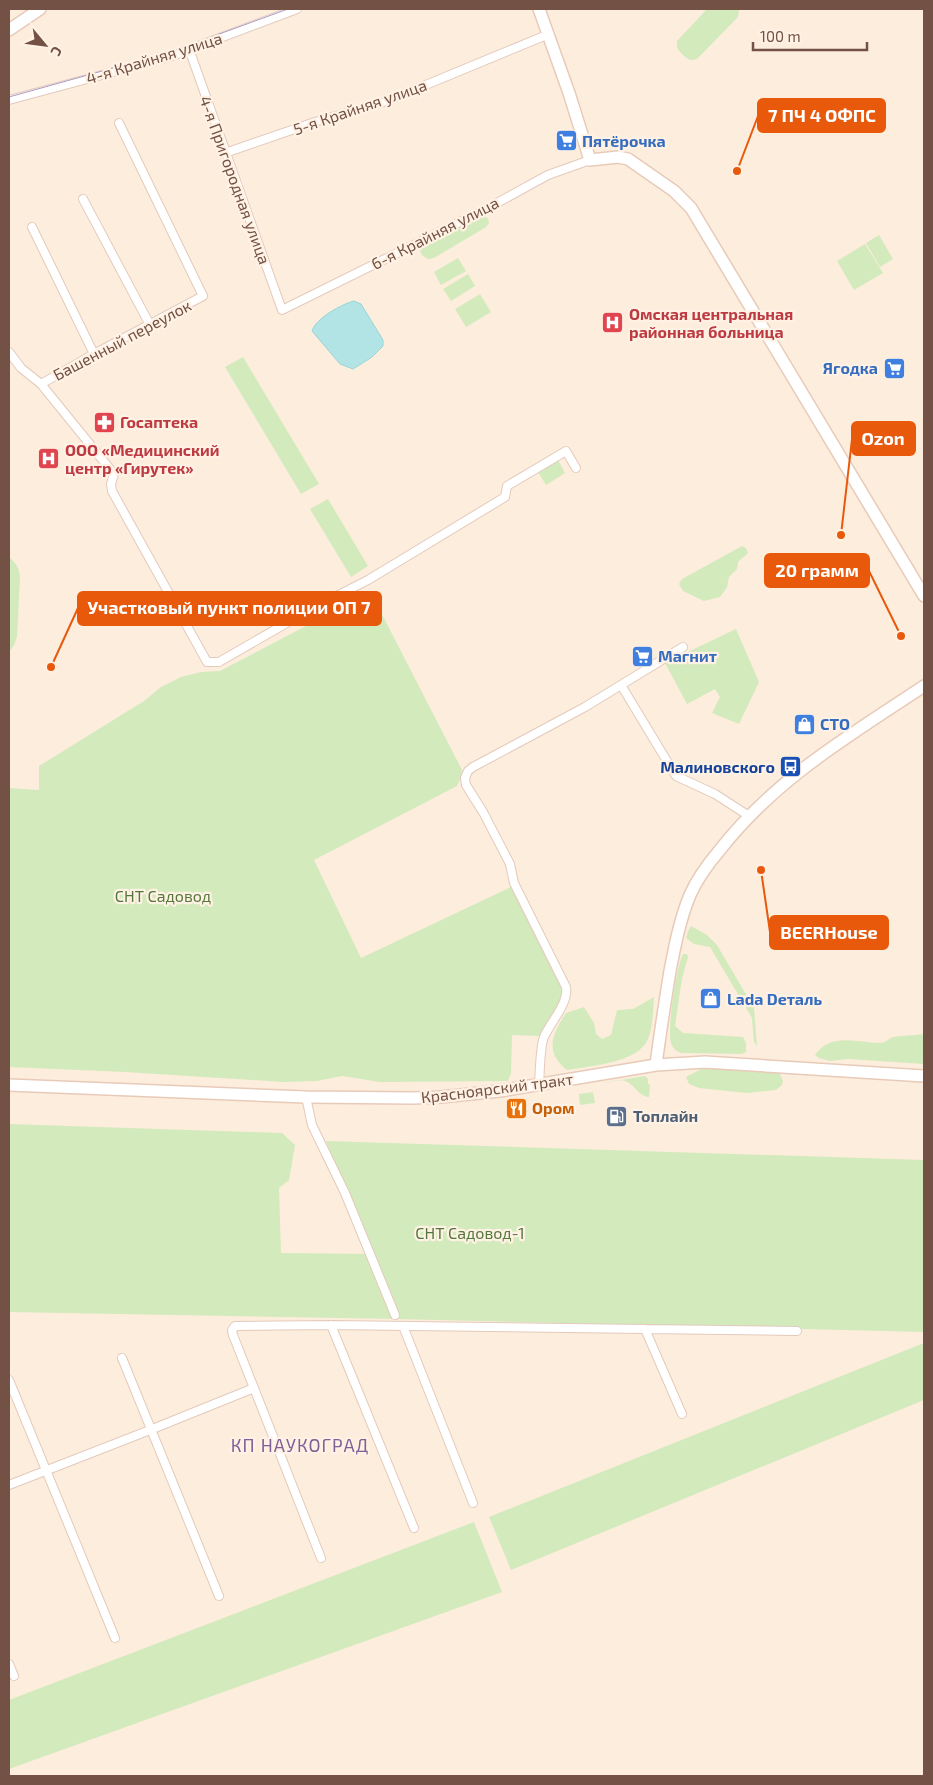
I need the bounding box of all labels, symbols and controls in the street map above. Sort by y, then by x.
north arrow [20,20,70,70]
scale bar [753,20,867,52]
text: 100 m [760,27,801,45]
street label: 4-я Крайняя улица [83,28,225,88]
text: С [47,44,66,59]
street label: 5-я Крайняя улица [290,75,430,139]
street label: 4-я Пригородная улица [195,93,275,267]
callout: 7 ПЧ 4 ОФПС [758,99,885,132]
text: 7 ПЧ 4 ОФПС [768,104,876,126]
supermarket icon: Пятёрочка [554,129,578,153]
place label: Пятёрочка [582,131,666,150]
street label: 6-я Крайняя улица [368,192,502,274]
street label: Башенный переулок [50,295,195,385]
place label: Омская центральная районная больница [629,304,793,341]
hospital icon: Омская центральная районная больница [601,311,625,335]
supermarket icon: Ягодка [882,356,906,380]
place label: Ягодка [823,358,878,377]
pharmacy icon: Госаптека [92,410,116,434]
place label: Госаптека [120,412,198,431]
callout: Ozon [852,422,915,455]
text: Ozon [861,427,905,449]
place label: ООО «Медицинский центр «Гирутек» [65,440,220,477]
hospital icon: ООО «Медицинский центр «Гирутек» [37,447,61,471]
callout: 20 грамм [765,554,869,587]
text: 20 грамм [775,559,859,581]
callout: Участковый пункт полиции ОП 7 [78,592,381,625]
text: Участковый пункт полиции ОП 7 [88,596,371,618]
supermarket icon: Магнит [630,644,654,668]
place label: Магнит [658,646,717,665]
shop icon: СТО [792,712,816,736]
place label: СТО [820,714,850,733]
bus stop icon: Малиновского [779,755,803,779]
place label: Малиновского [660,757,775,776]
park label: СНТ Садовод [115,886,211,905]
callout: BEERHouse [770,916,888,949]
text: BEERHouse [780,921,878,943]
shop icon: Lada Dеталь [699,987,723,1011]
place label: Lada Dеталь [727,989,822,1008]
street label: Красноярский тракт [420,1069,574,1106]
restaurant icon: Ором [504,1096,528,1120]
place label: Ором [532,1098,575,1117]
fuel station icon: Топлайн [605,1104,629,1128]
place label: Топлайн [633,1106,698,1125]
park label: СНТ Садовод-1 [415,1223,525,1242]
district label: КП НАУКОГРАД [231,1434,369,1456]

